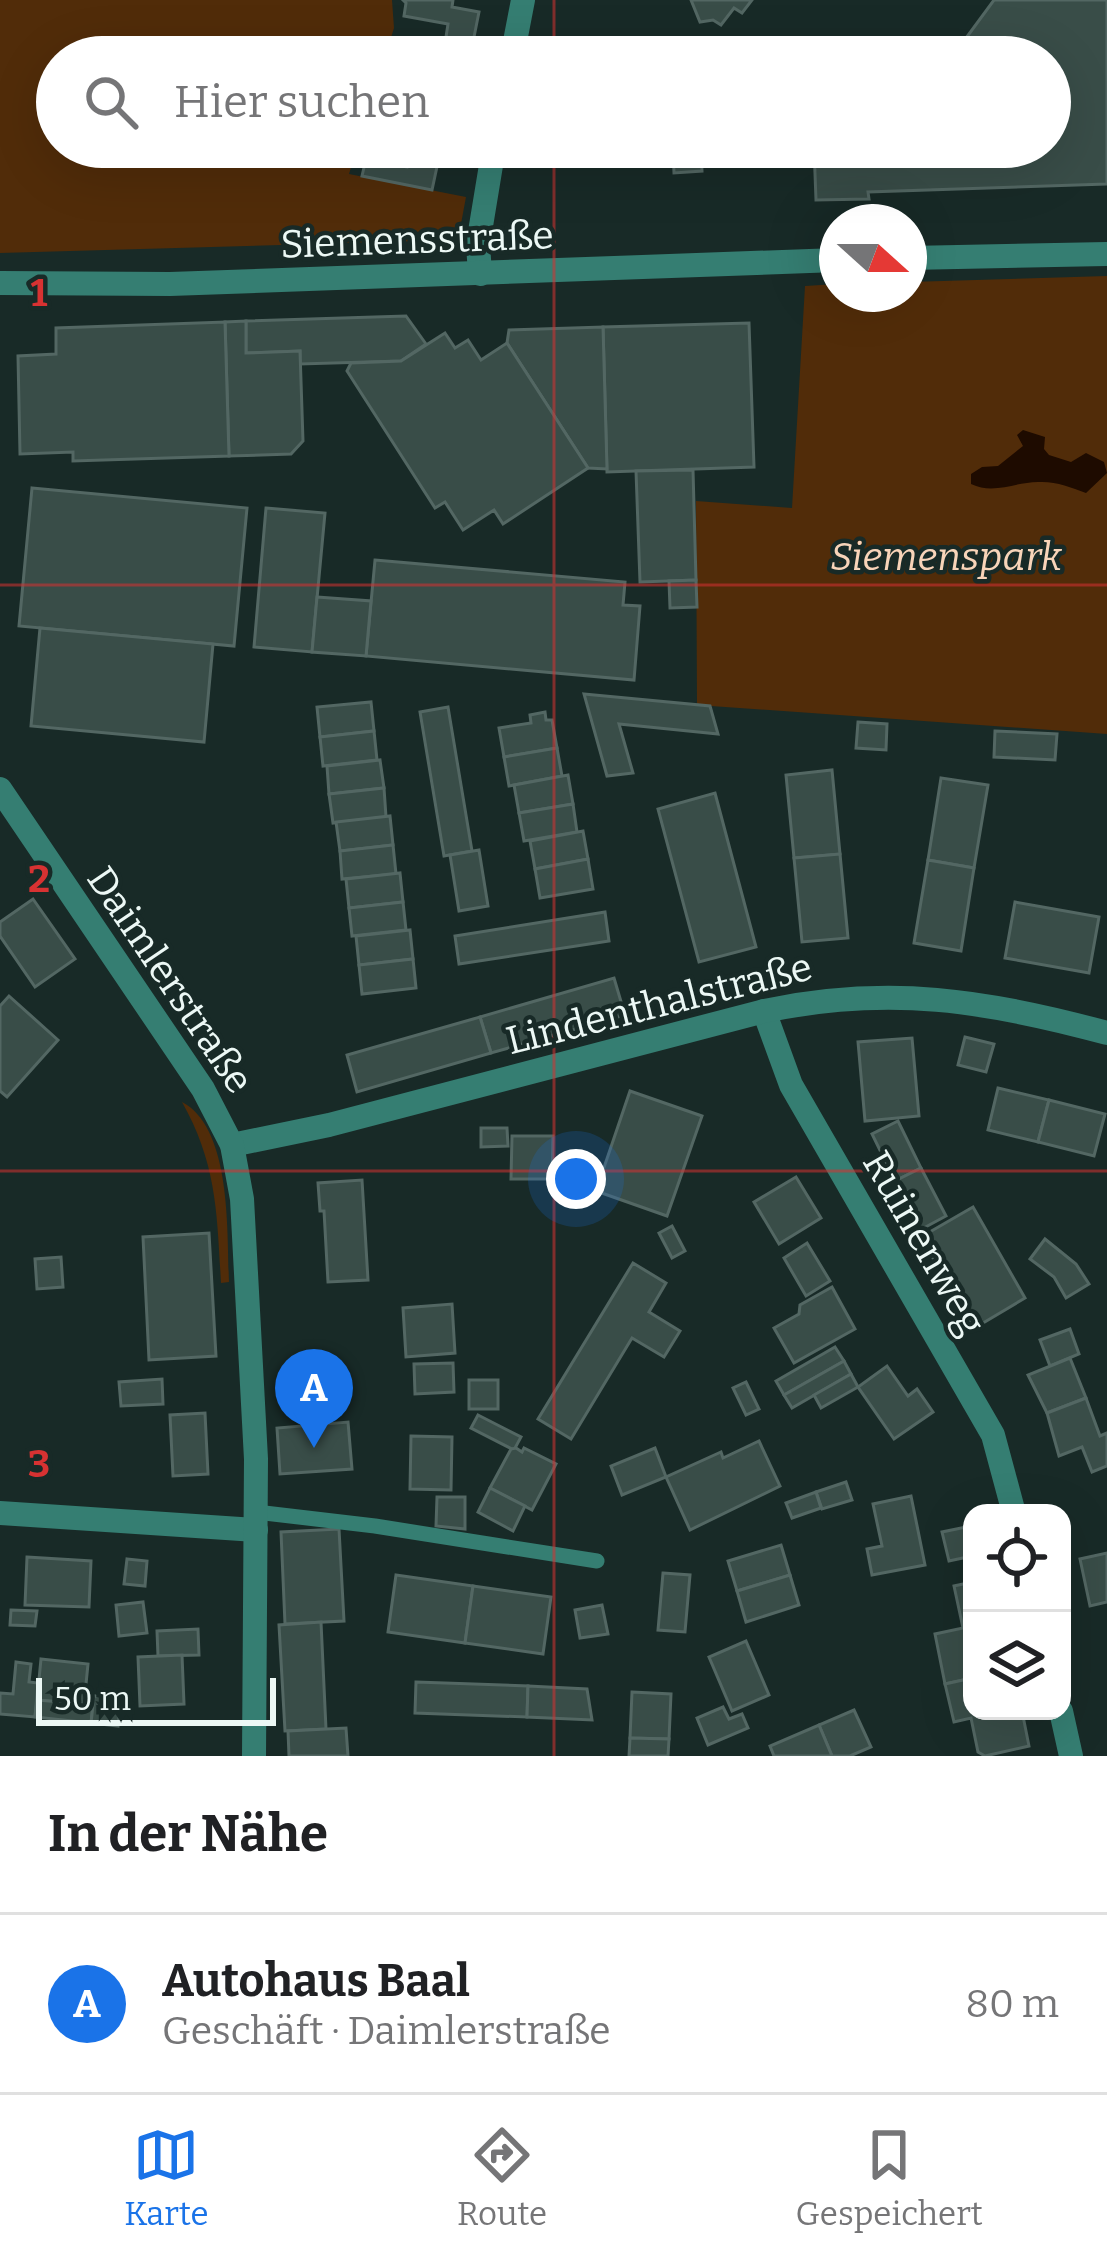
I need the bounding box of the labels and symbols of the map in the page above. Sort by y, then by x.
north arrow [819,204,927,312]
street label: Siemensstraße [280,212,554,268]
text: 1 [31,270,48,316]
park label: Siemenspark [830,534,1063,580]
text: 2 [28,856,50,902]
street label: Daimlerstraße [77,858,263,1102]
street label: Lindenthalstraße [501,944,817,1064]
street label: Ruinenweg [853,1143,995,1343]
your location [546,1149,606,1209]
pin: A [275,1349,353,1448]
text: 3 [28,1441,50,1487]
scale bar [36,1672,276,1725]

